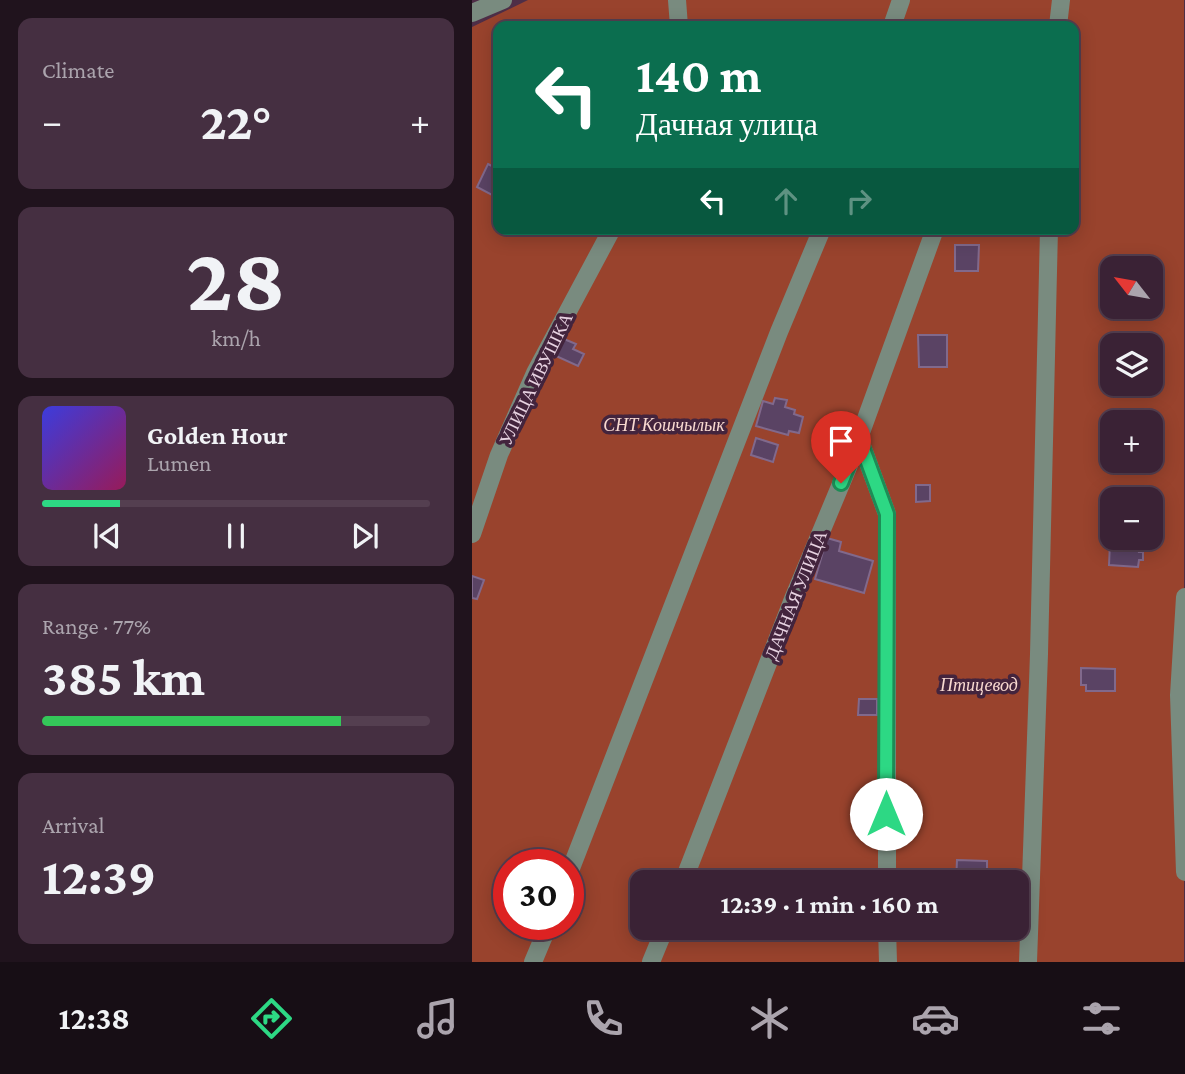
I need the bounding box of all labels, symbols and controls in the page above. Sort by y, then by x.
text: 140 m [636,48,761,103]
icon: left [521,49,612,140]
text: Climate [42,57,114,83]
text: 22° [200,92,272,150]
text: − [42,100,62,142]
text: + [410,100,430,142]
text: Дачная улица [636,106,818,142]
icon: left [694,182,732,220]
icon: ahead [767,182,805,220]
icon: right [840,182,878,220]
text: 28 [186,228,286,330]
north arrow [1100,256,1163,318]
map controls [1100,256,1163,550]
street label: УЛИЦА ИВУШКА [495,310,577,448]
text: km/h [211,325,261,351]
button: layers [1100,333,1163,396]
button: + [1100,410,1163,473]
pin [811,411,871,483]
park label: СНТ Кошчылык [603,415,725,435]
text: Golden Hour [147,421,288,450]
icon: arrive [822,422,860,460]
text: Lumen [147,450,211,476]
button: − [1100,487,1163,550]
icon: previous [88,517,126,555]
icon: pause [217,517,255,555]
icon: next [346,517,384,555]
street label: ДАЧНАЯ УЛИЦА [761,527,831,663]
text: Range · 77% [42,613,151,639]
text: 385 km [42,648,205,706]
park label: Птицевод [939,675,1018,695]
position arrow [849,777,923,851]
text: Arrival [42,812,105,838]
text: 12:39 [42,847,156,905]
speed limit sign: 30 [493,849,584,940]
text: 12:39 · 1 min · 160 m [720,890,939,919]
icon: directions [247,994,296,1043]
icon: music [413,994,462,1043]
icon: phone [579,994,628,1043]
icon: climate [745,994,794,1043]
icon: car [911,994,960,1043]
icon: filters [1077,994,1126,1043]
text: 12:38 [59,1000,130,1036]

